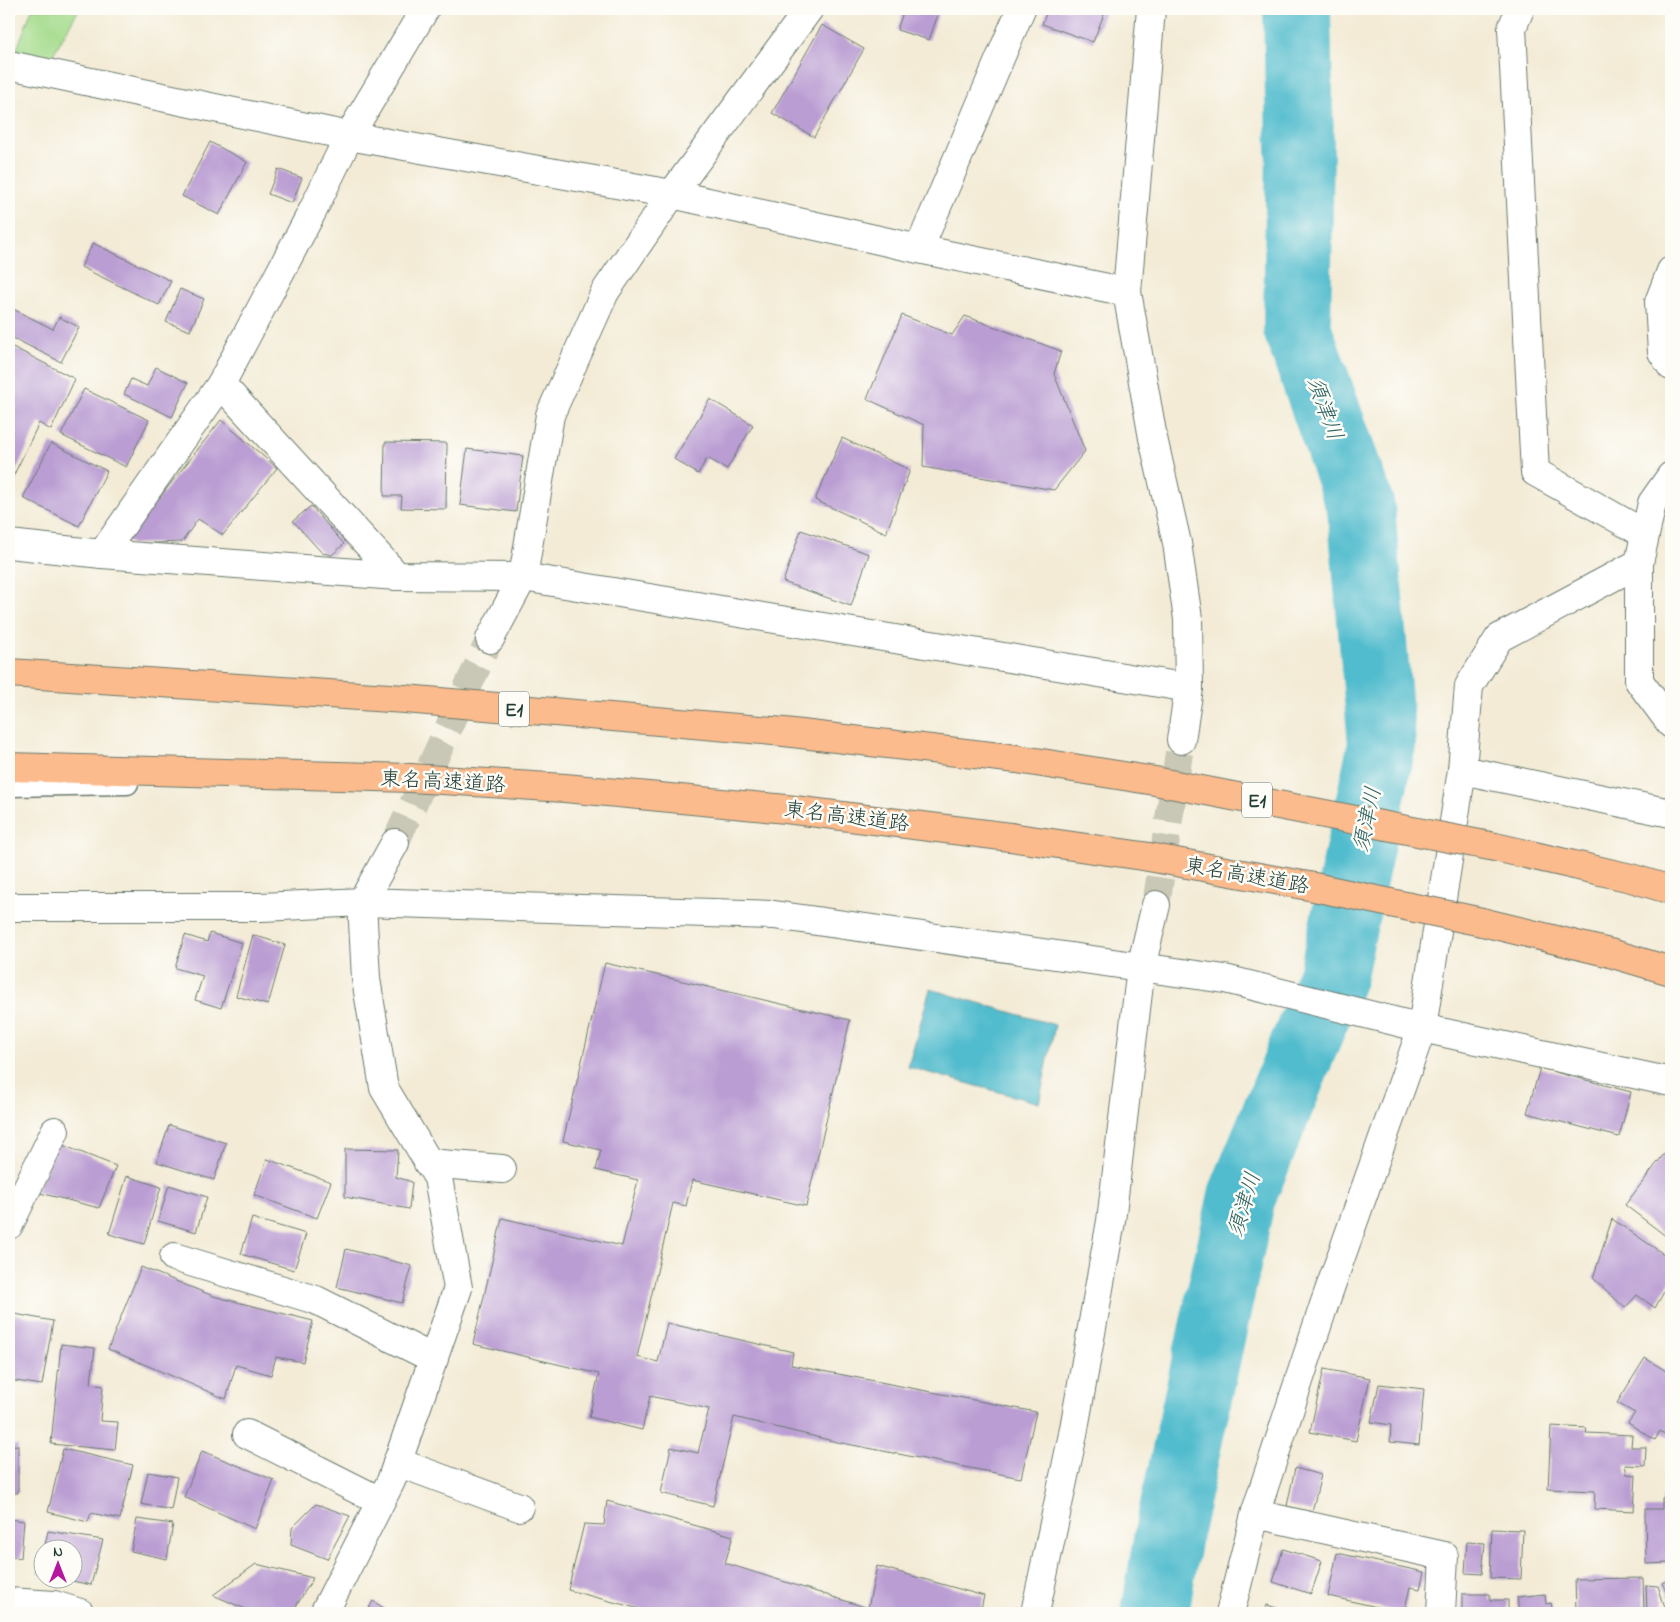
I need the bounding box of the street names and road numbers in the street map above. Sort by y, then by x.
road number: E1 [499,692,529,726]
street label: 東名高速道路 [379,765,507,801]
road number: E1 [1242,782,1272,818]
street label: 東名高速道路 [782,795,911,841]
street label: 東名高速道路 [1182,851,1311,903]

